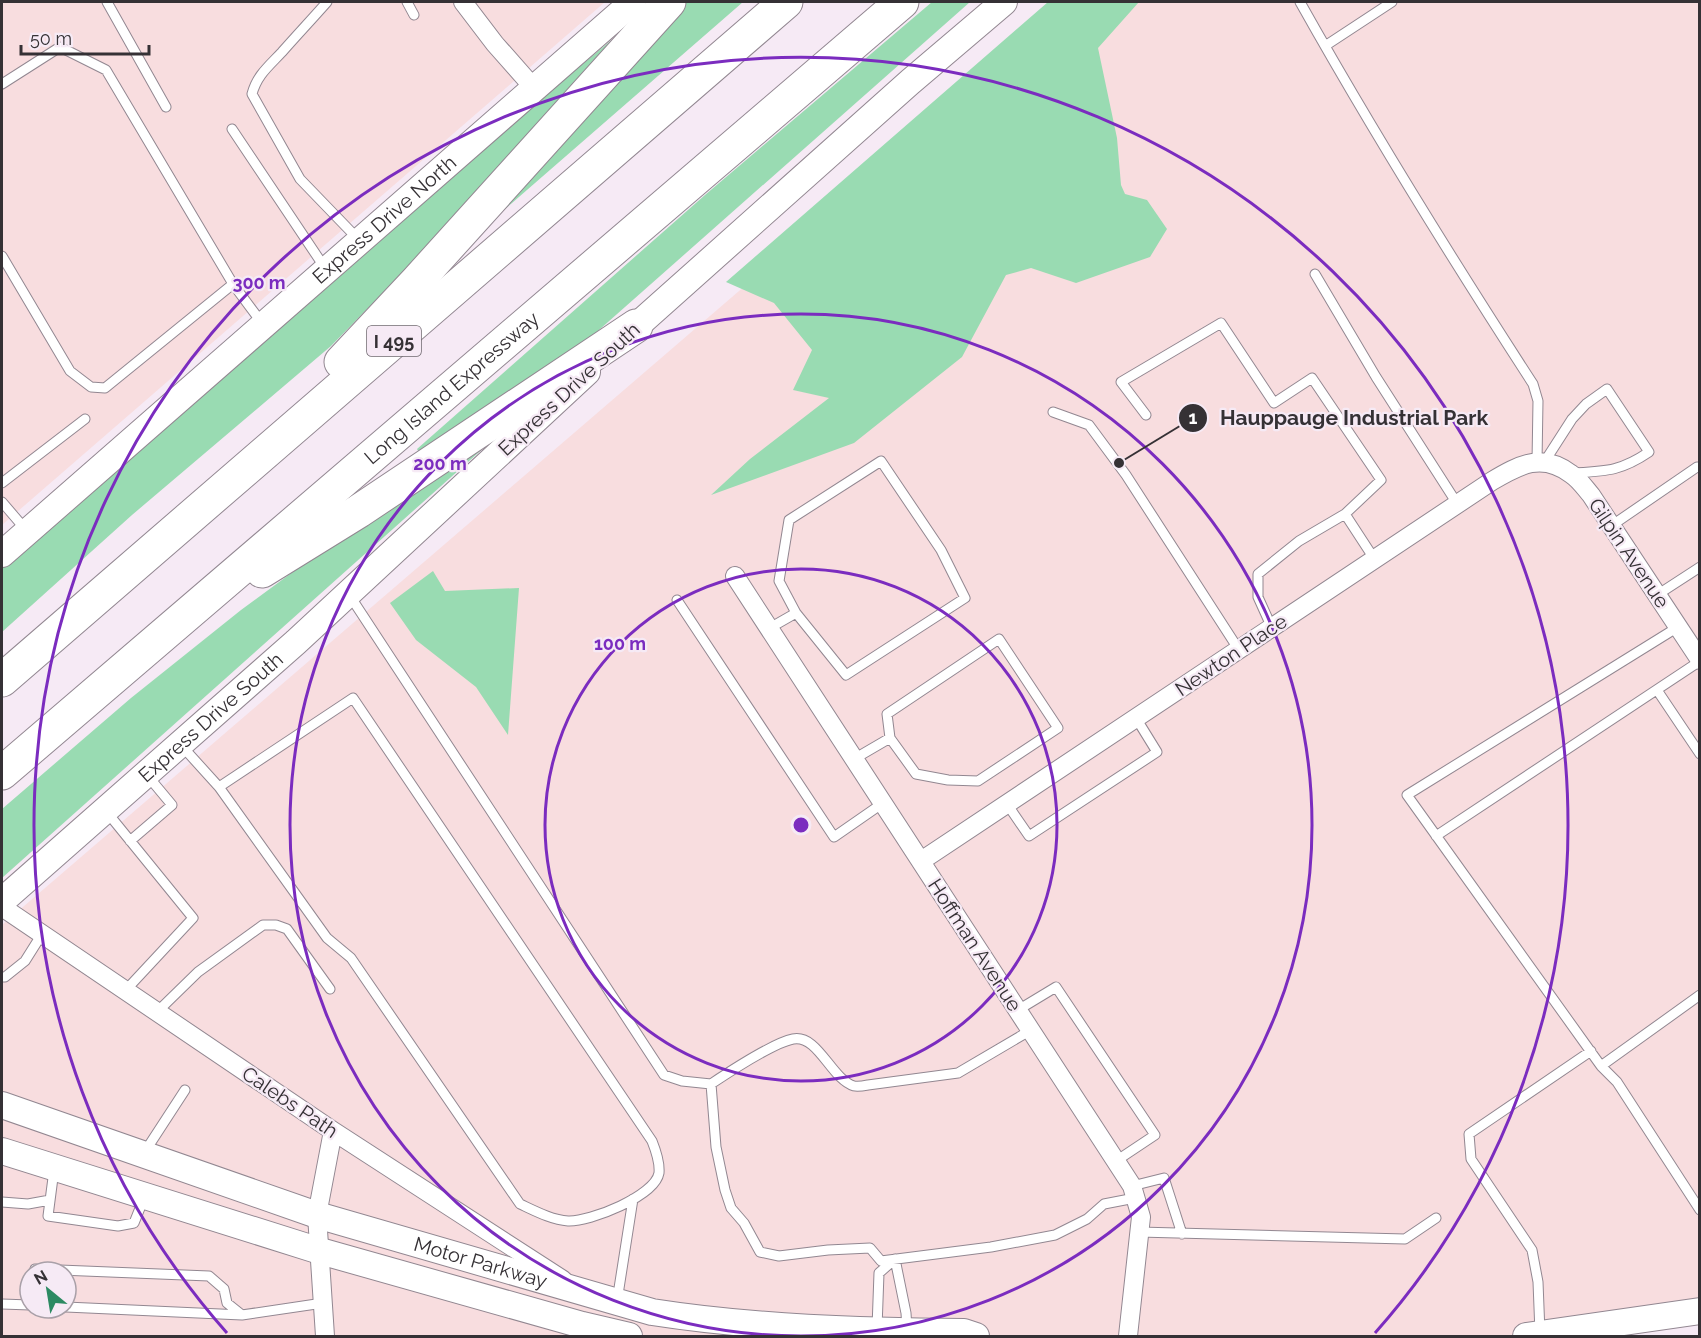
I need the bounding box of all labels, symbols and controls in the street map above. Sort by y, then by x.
scale bar [21,18,148,56]
text: 50 m [30,28,72,49]
street label: Express Drive North [308,150,461,289]
text: 300 m [232,272,286,293]
street label: Long Island Expressway [359,306,544,469]
street label: Express Drive South [493,317,645,461]
road number: I 495 [367,326,421,356]
callout: Hauppauge Industrial Park [1178,399,1500,438]
text: Hauppauge Industrial Park [1220,405,1488,430]
text: 1 [1189,407,1198,428]
text: 200 m [413,453,467,474]
street label: Gilpin Avenue [1584,494,1675,613]
street label: Newton Place [1171,609,1292,701]
text: 100 m [594,633,646,654]
street label: Express Drive South [133,647,288,787]
centre of rings [791,815,811,835]
street label: Hoffman Avenue [923,874,1027,1016]
street label: Calebs Path [238,1061,342,1143]
street label: Motor Parkway [411,1232,550,1293]
north arrow [18,1260,78,1320]
text: N [31,1266,51,1289]

